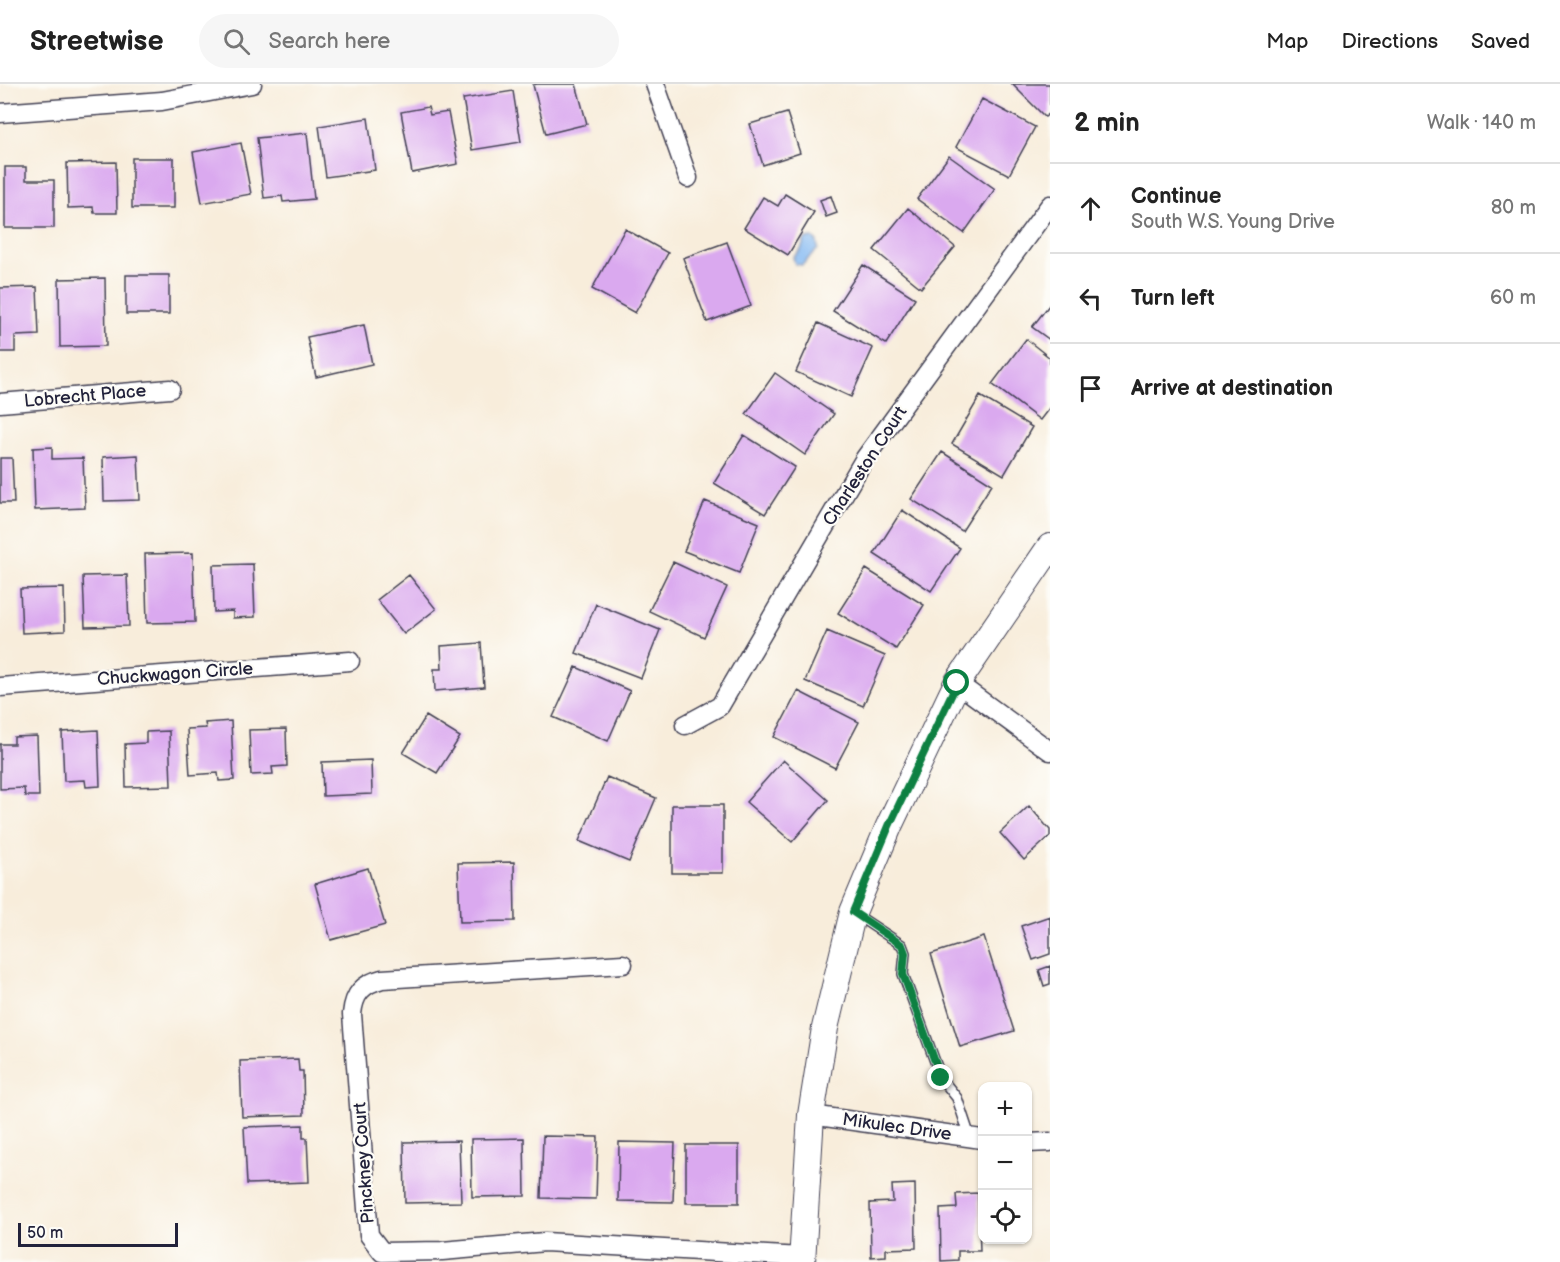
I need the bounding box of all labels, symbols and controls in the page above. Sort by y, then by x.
search box [199,14,619,68]
text: Streetwise [30,25,163,58]
icon: search [220,25,253,58]
text: Search here [268,28,390,55]
text: Map [1266,29,1309,54]
text: Directions [1342,29,1438,54]
text: Saved [1471,29,1530,54]
text: 2 min [1074,108,1140,139]
text: Walk · 140 m [1427,111,1536,135]
text: Continue [1131,183,1221,210]
icon: ahead [1074,192,1107,225]
text: 80 m [1491,196,1536,220]
text: South W.S. Young Drive [1131,210,1335,234]
icon: left [1074,282,1107,315]
text: Turn left [1131,285,1215,312]
text: 60 m [1490,286,1536,310]
icon: arrive [1074,372,1107,405]
text: Arrive at destination [1131,375,1333,402]
street label: Lobrecht Place [23,380,147,412]
street label: Charleston Court [819,402,912,530]
street label: Chuckwagon Circle [96,658,254,690]
route start [943,669,969,695]
route end [927,1064,953,1090]
map controls [978,1082,1032,1244]
button: + [978,1082,1032,1136]
street label: Pinckney Court [349,1101,379,1224]
street label: Mikulec Drive [841,1109,953,1145]
button: − [978,1136,1032,1190]
button: locate [978,1190,1032,1244]
scale bar [18,1220,178,1248]
text: 50 m [27,1224,63,1243]

